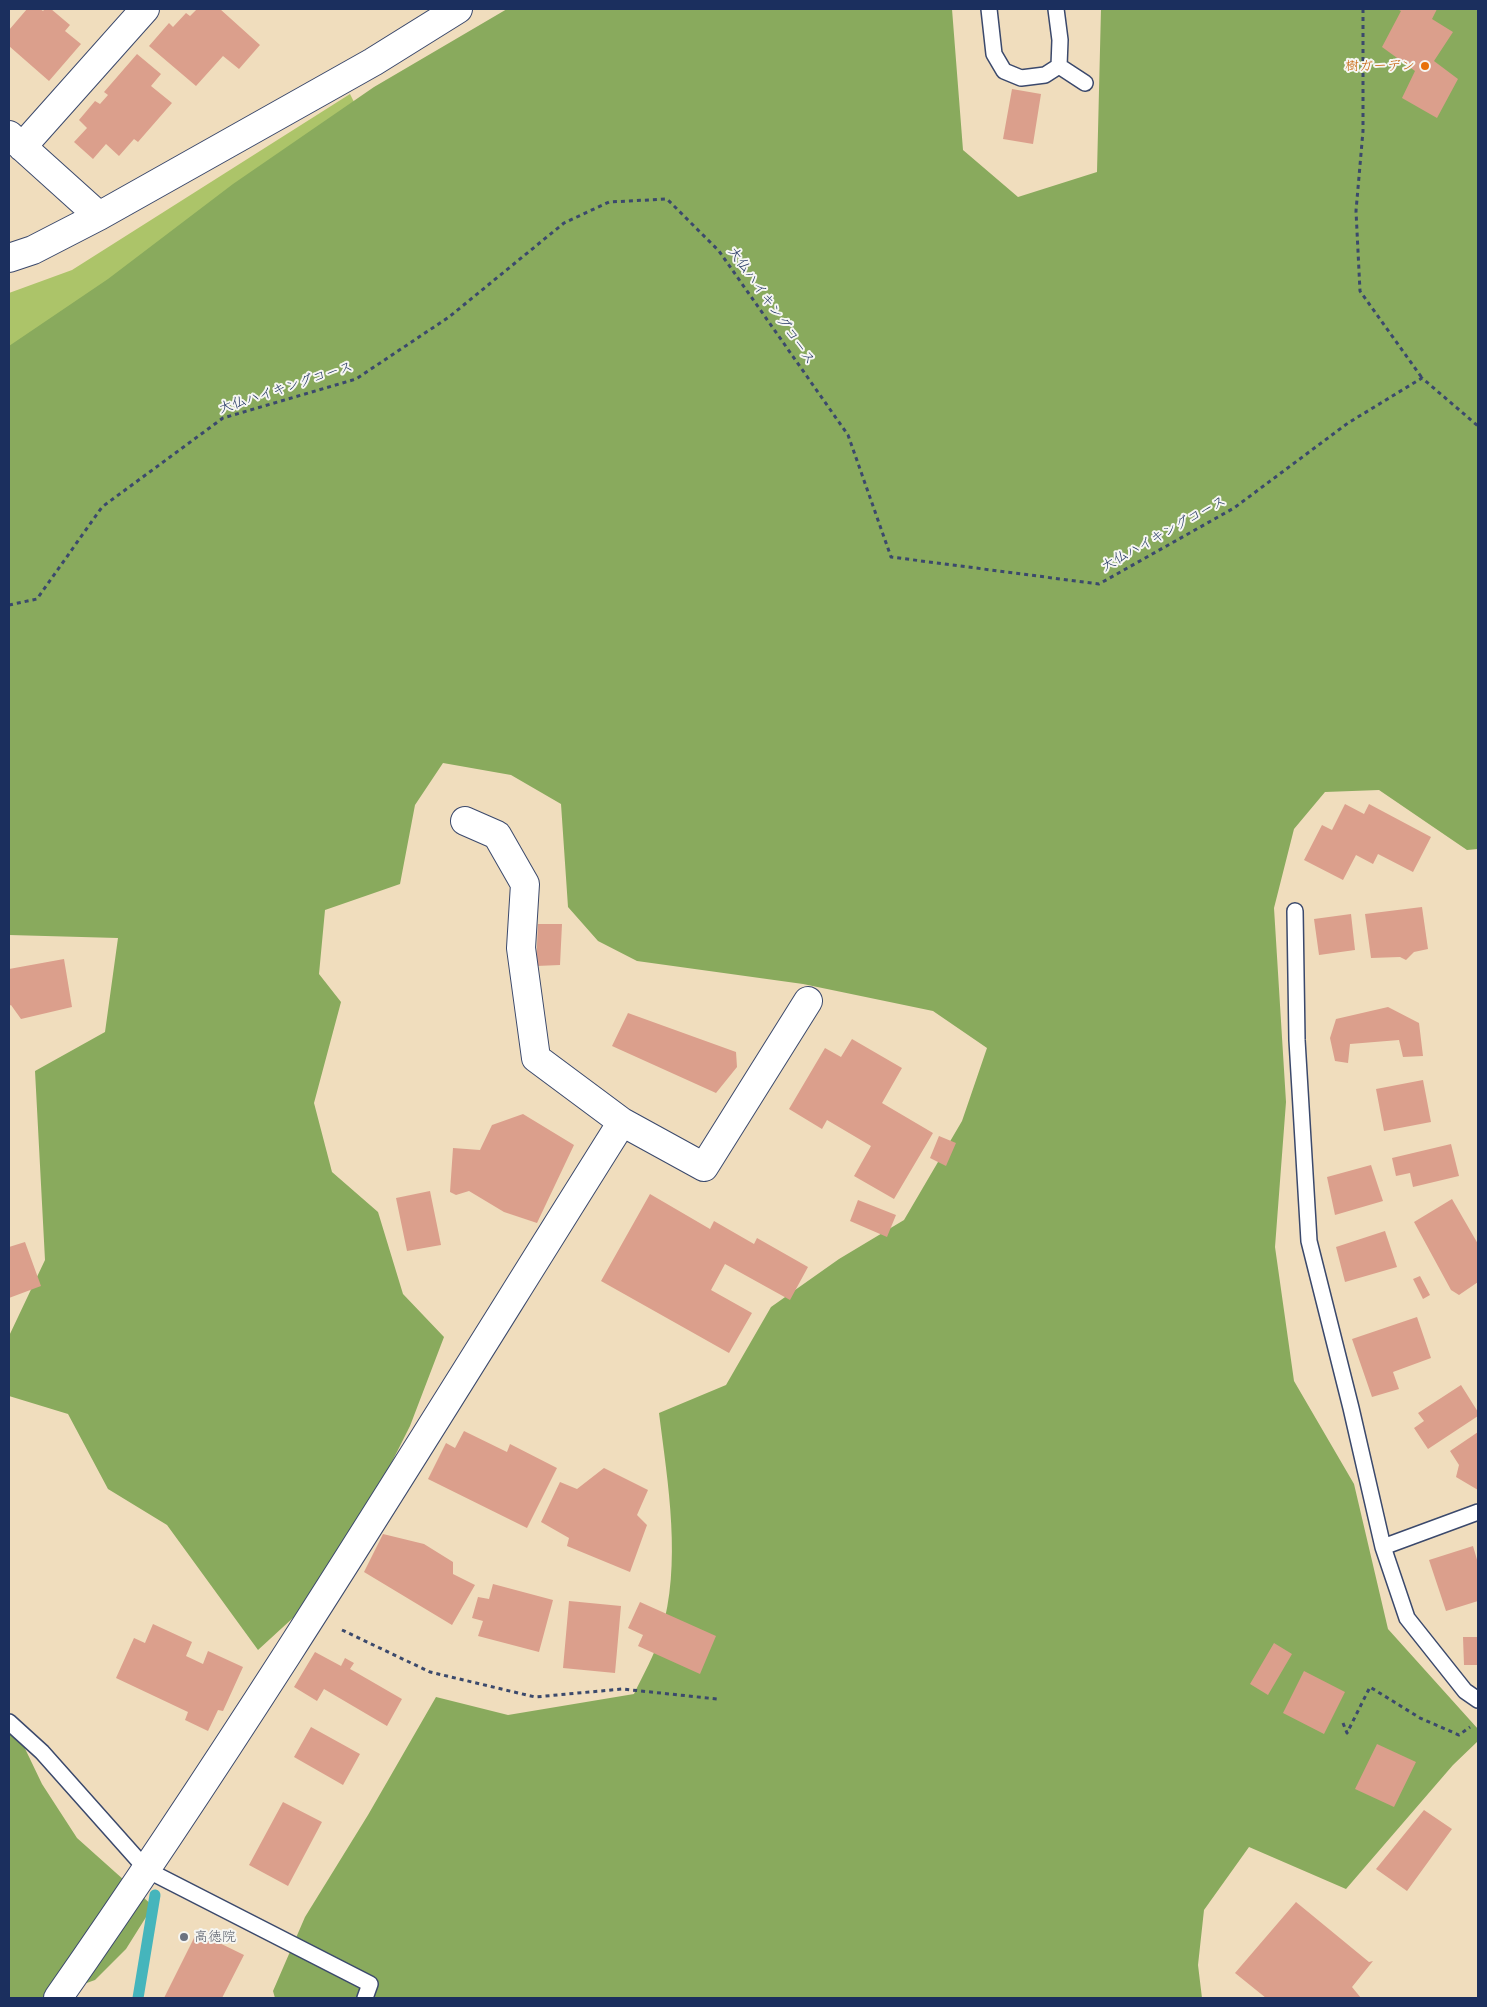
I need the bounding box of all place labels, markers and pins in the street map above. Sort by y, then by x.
place label: 樹ガーデン [1345,58,1415,74]
marker: 樹ガーデン [1419,60,1431,72]
place label: 高徳院 [194,1929,236,1945]
marker: 高徳院 [178,1931,190,1943]

